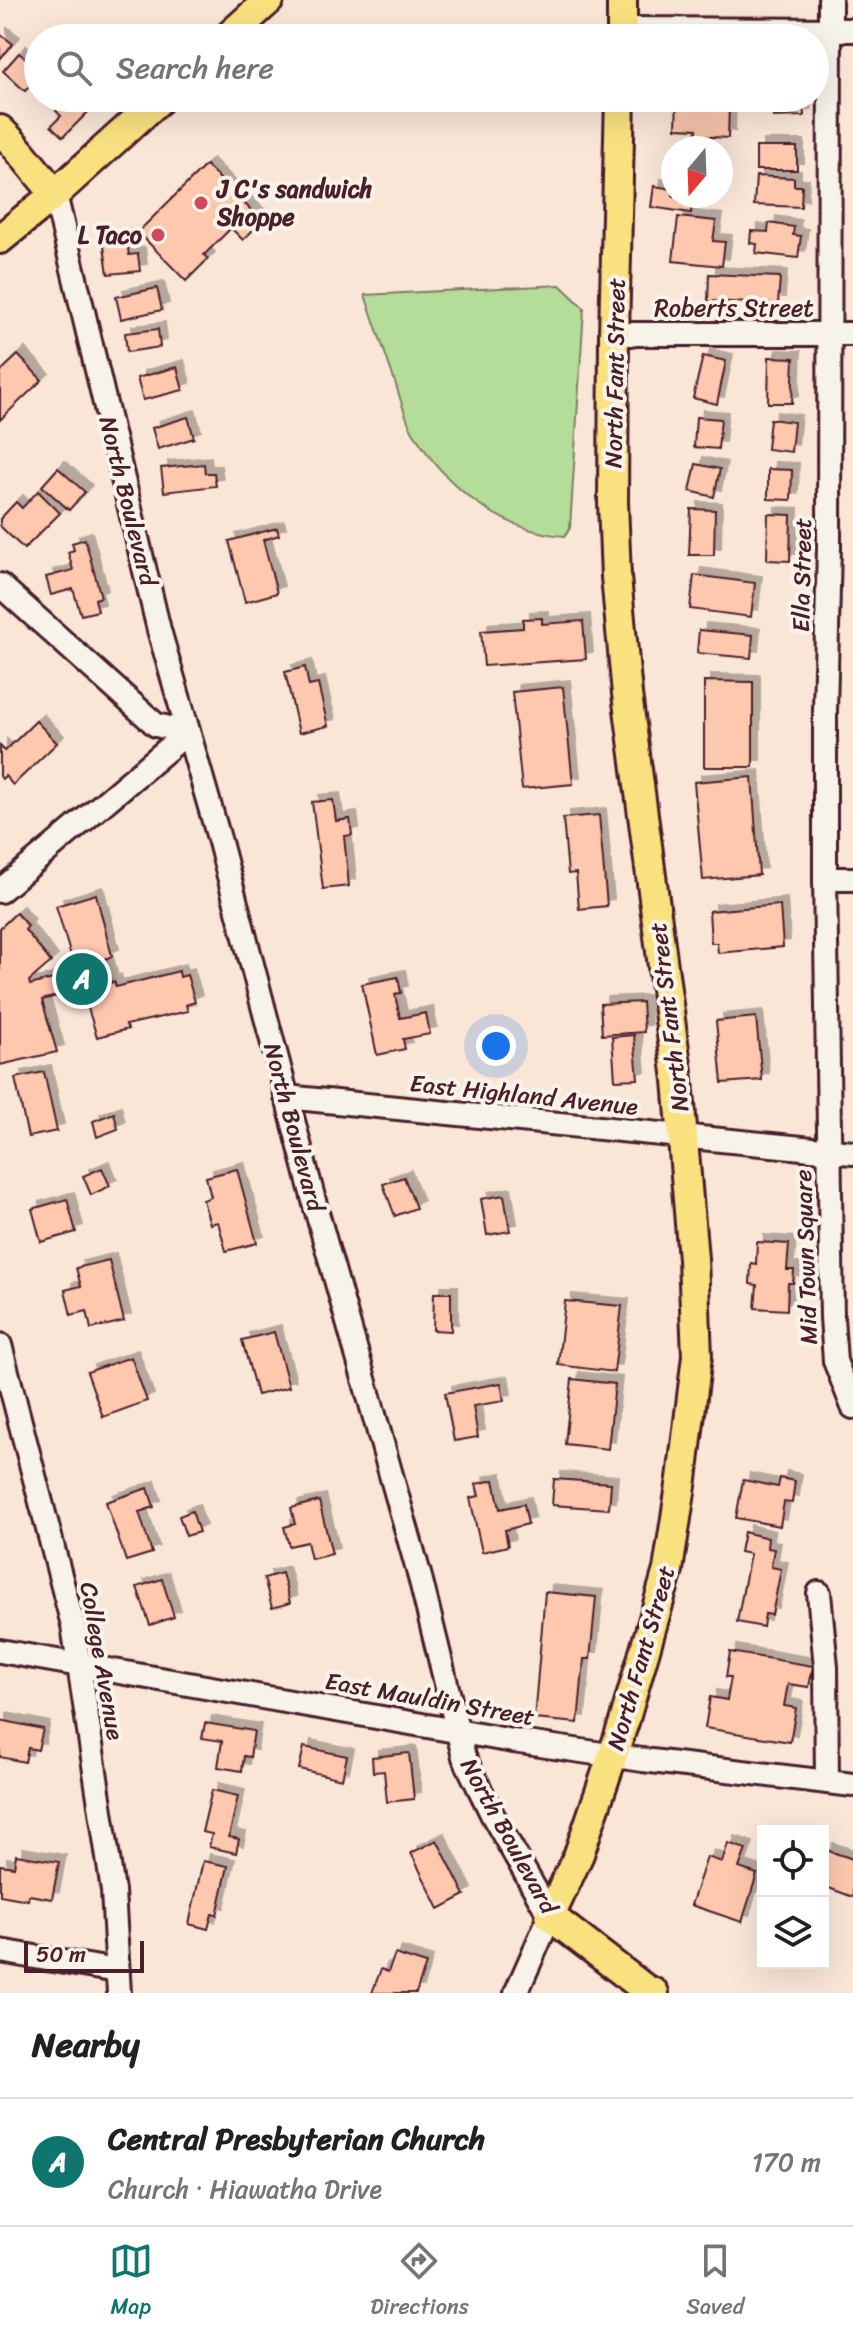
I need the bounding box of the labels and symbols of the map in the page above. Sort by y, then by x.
north arrow [661,136,733,208]
place label: J C's sandwich Shoppe [215,168,373,238]
marker: J C's sandwich Shoppe [192,194,210,212]
place label: L Taco [78,214,143,256]
marker: L Taco [149,226,167,244]
street label: North Fant Street [592,278,638,468]
street label: Roberts Street [654,287,814,329]
street label: North Boulevard [87,412,170,592]
street label: Ella Street [780,518,824,632]
street label: North Fant Street [637,920,701,1114]
pin: A [56,949,108,1009]
your location [476,1026,516,1066]
street label: North Boulevard [251,1038,337,1218]
street label: East Highland Avenue [408,1062,640,1128]
street label: Mid Town Square [782,1169,830,1345]
street label: North Fant Street [595,1561,687,1755]
street label: College Avenue [67,1579,137,1744]
street label: East Mauldin Street [322,1660,538,1738]
street label: North Boulevard [449,1750,571,1924]
scale bar [24,1937,144,1973]

